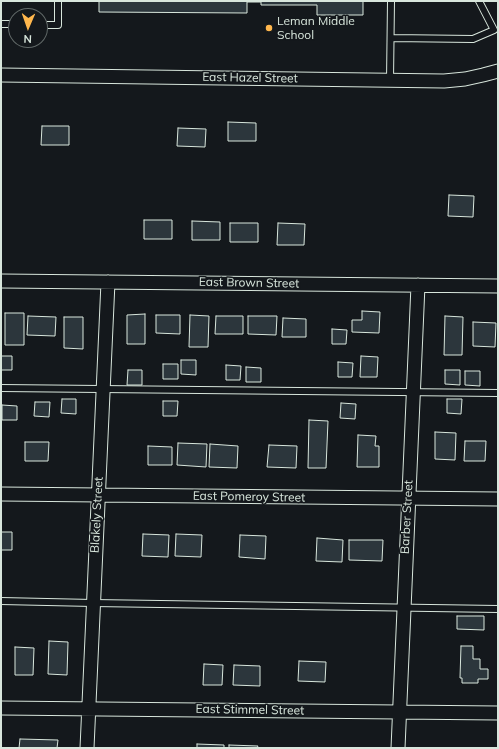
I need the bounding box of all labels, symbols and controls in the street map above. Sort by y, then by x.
north arrow [8,8,48,48]
place label: Leman Middle School [277,14,355,42]
marker: Leman Middle School [264,23,274,33]
text: N [23,32,32,46]
street label: East Hazel Street [202,70,298,86]
street label: East Brown Street [199,275,299,291]
street label: Blakely Street [88,477,106,553]
street label: Barber Street [398,480,416,554]
street label: East Pomeroy Street [193,489,305,505]
street label: East Stimmel Street [196,702,304,718]

